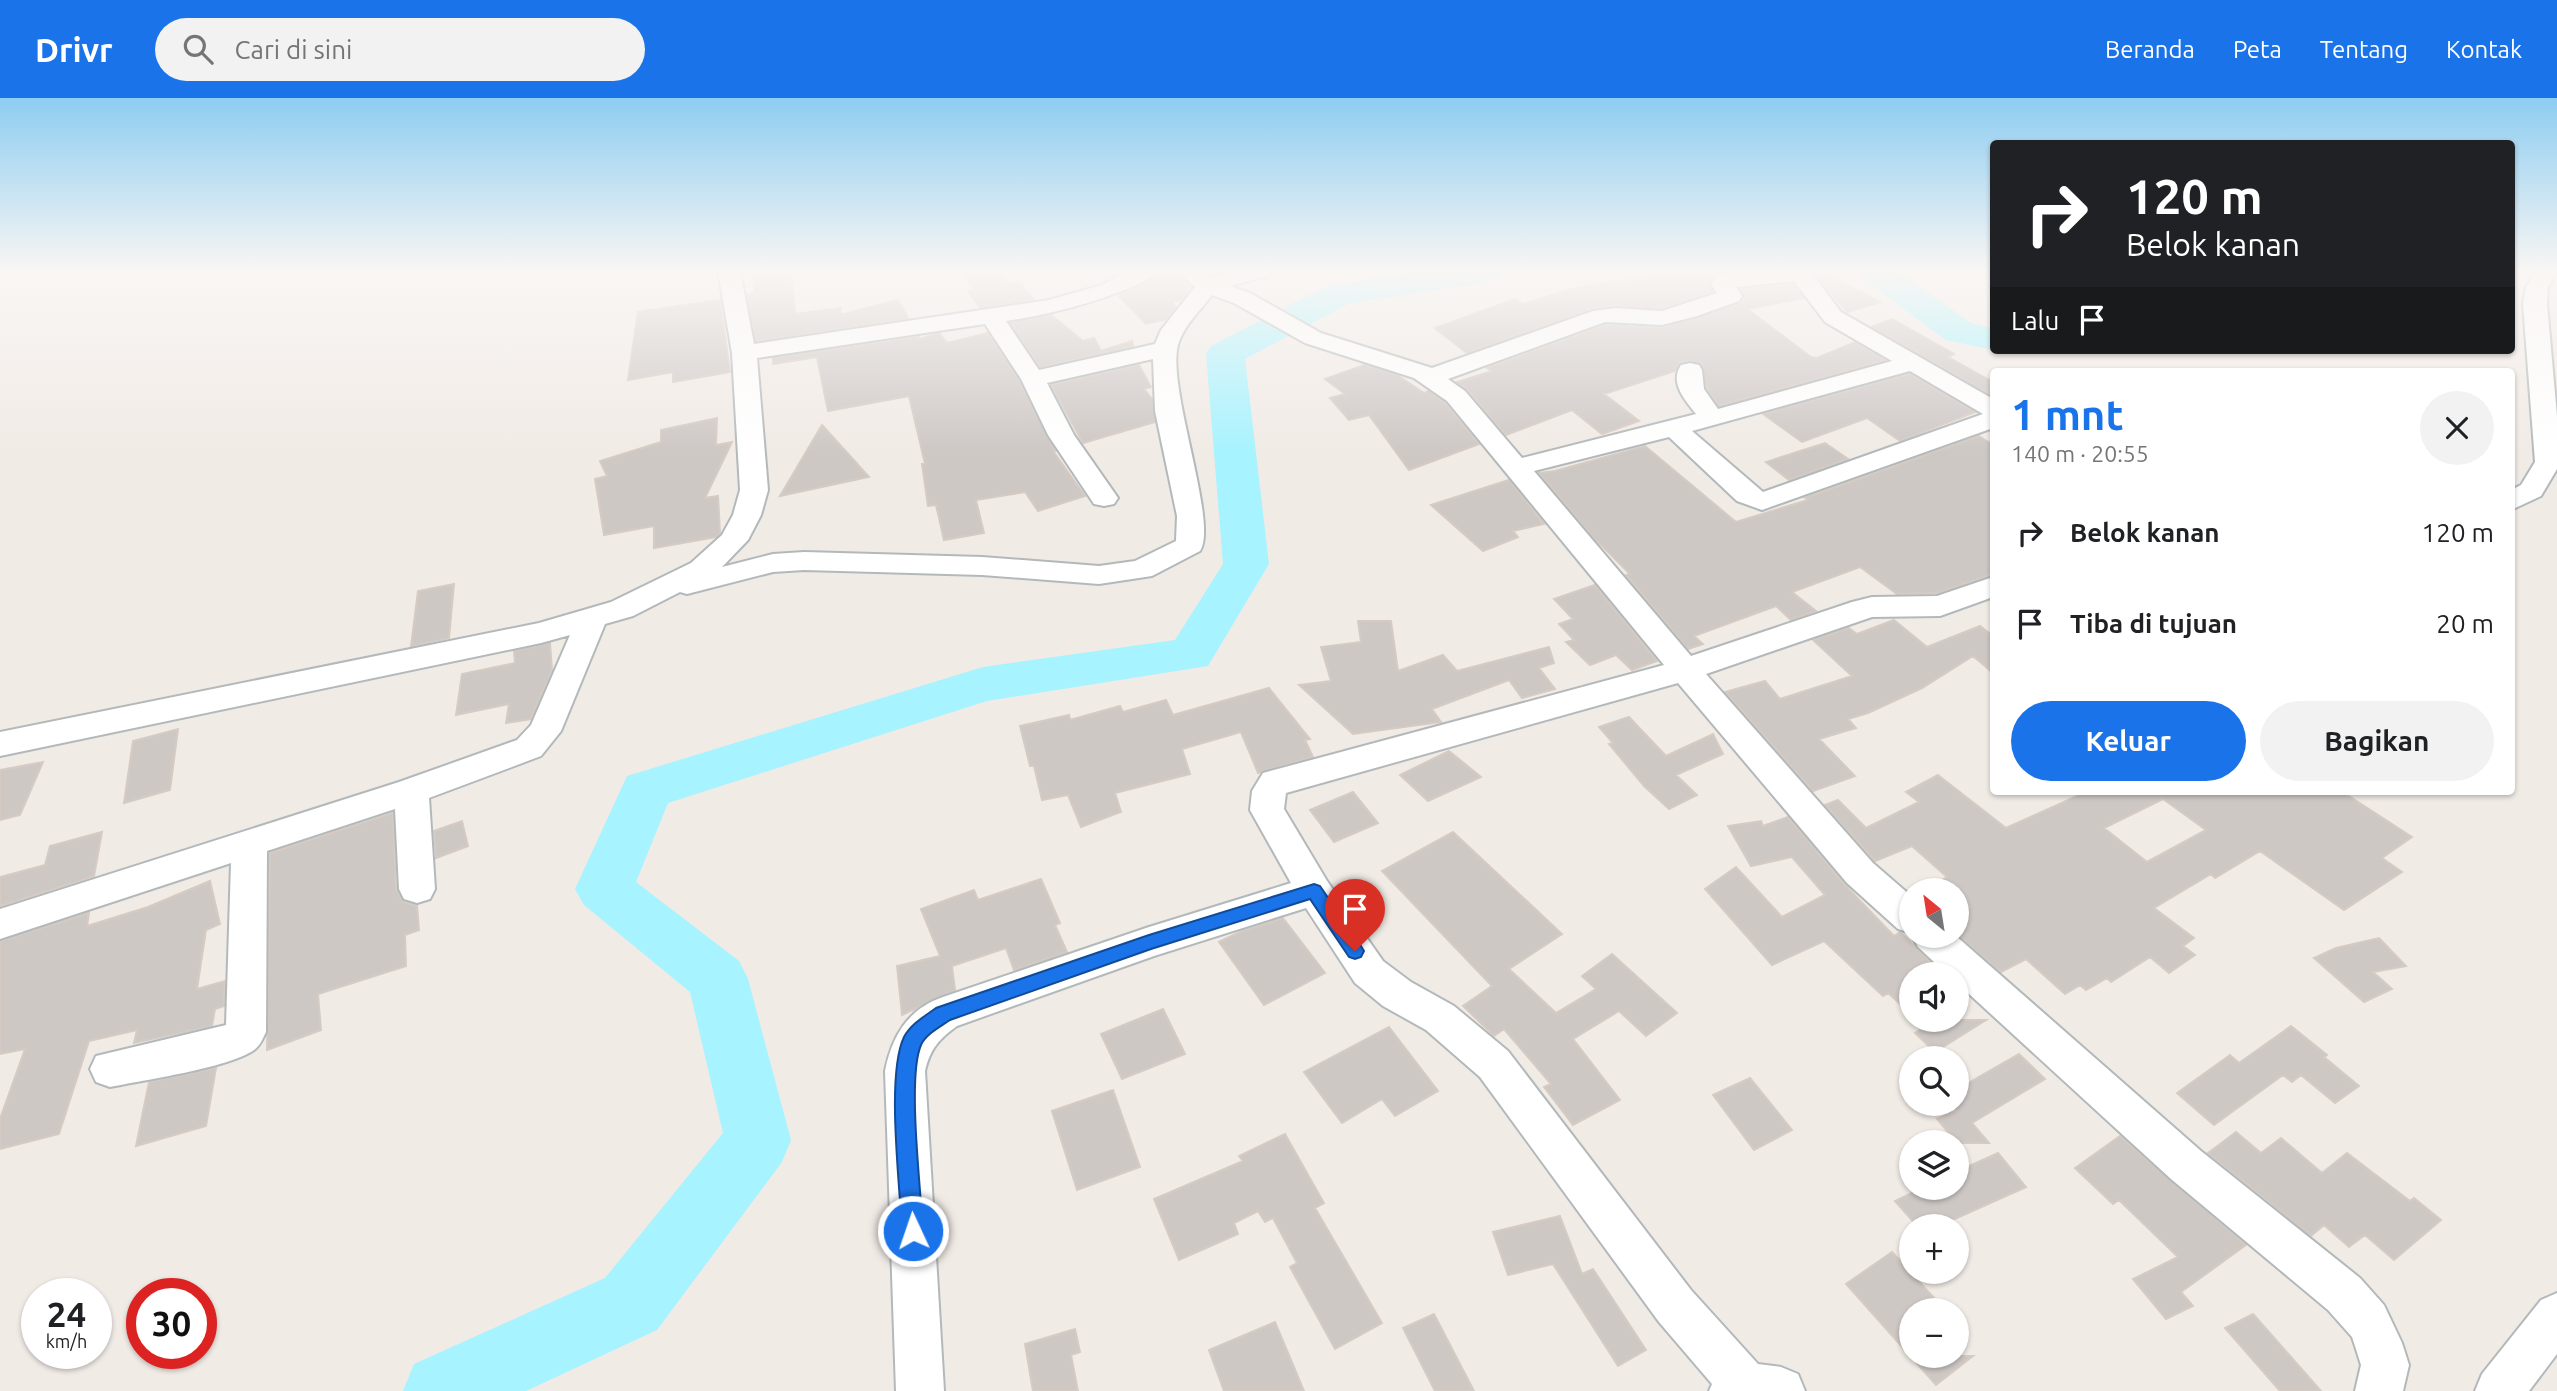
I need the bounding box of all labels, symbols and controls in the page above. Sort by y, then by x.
search box [155,18,645,81]
icon: search [179,30,217,68]
text: Drivr [35,31,113,68]
text: Cari di sini [235,35,352,64]
text: Beranda [2105,36,2195,63]
text: Peta [2233,36,2282,63]
text: Tentang [2320,36,2408,63]
text: Kontak [2446,36,2522,63]
icon: right [2011,168,2102,259]
text: 120 m [2126,168,2263,223]
text: Belok kanan [2126,226,2300,262]
icon: arrive [2073,301,2111,339]
text: Lalu [2011,306,2059,335]
text: 1 mnt [2011,391,2124,438]
button: close [2420,391,2494,465]
text: 140 m · 20:55 [2011,441,2149,466]
icon: right [2011,514,2049,552]
text: Belok kanan [2070,518,2220,547]
text: 120 m [2422,518,2494,547]
icon: arrive [2011,605,2049,643]
text: Tiba di tujuan [2070,609,2237,638]
text: 20 m [2436,609,2494,638]
button: Keluar [2011,701,2246,781]
button: Bagikan [2260,701,2494,781]
north arrow [1899,878,1969,948]
map controls [1899,878,1969,1368]
pin [1325,879,1385,951]
icon: arrive [1336,890,1374,928]
button: sound [1899,962,1969,1032]
button: search [1899,1046,1969,1116]
button: layers [1899,1130,1969,1200]
position arrow [876,1194,950,1268]
button: + [1899,1214,1969,1284]
speed limit sign: 30 [126,1278,217,1369]
text: 24 [47,1294,86,1334]
button: − [1899,1298,1969,1368]
text: km/h [46,1331,87,1351]

